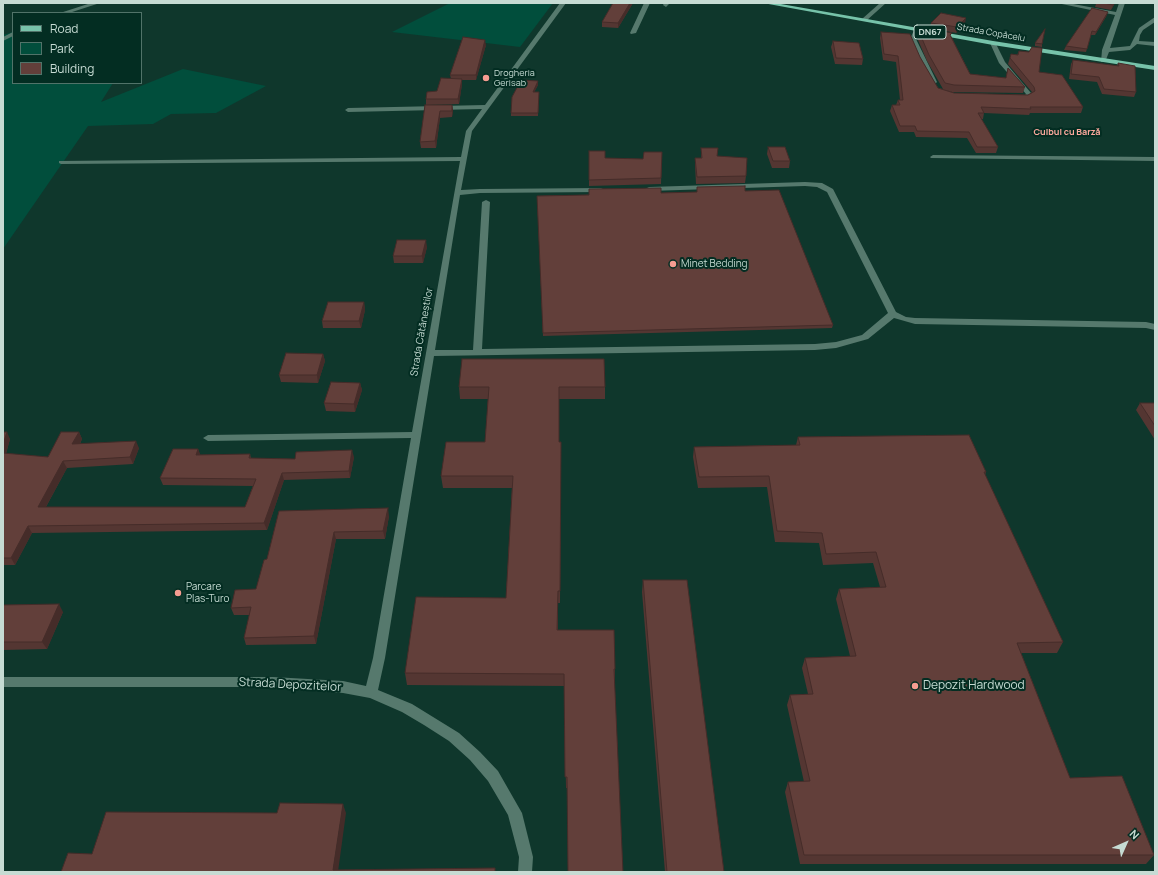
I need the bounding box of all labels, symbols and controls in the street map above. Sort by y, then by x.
legend [12,12,142,84]
text: Road [50,20,78,37]
street label: Strada Copăcelu [956,22,1026,44]
road number: DN67 [914,25,946,39]
text: Park [50,40,74,57]
text: Building [50,60,94,77]
place label: Drogheria Gerisab [494,68,535,89]
marker: Drogheria Gerisab [481,73,491,83]
district label: Cuibul cu Barză [1033,127,1101,137]
place label: Minet Bedding [681,258,748,270]
marker: Minet Bedding [668,259,678,269]
street label: Strada Cătăneștilor [408,287,436,377]
place label: Parcare Plas-Turo [186,581,229,604]
marker: Parcare Plas-Turo [173,588,183,598]
street label: Strada Depozitelor [238,675,342,695]
place label: Depozit Hardwood [923,679,1025,693]
marker: Depozit Hardwood [910,681,920,691]
north arrow [1106,823,1146,863]
text: N [1127,826,1143,842]

